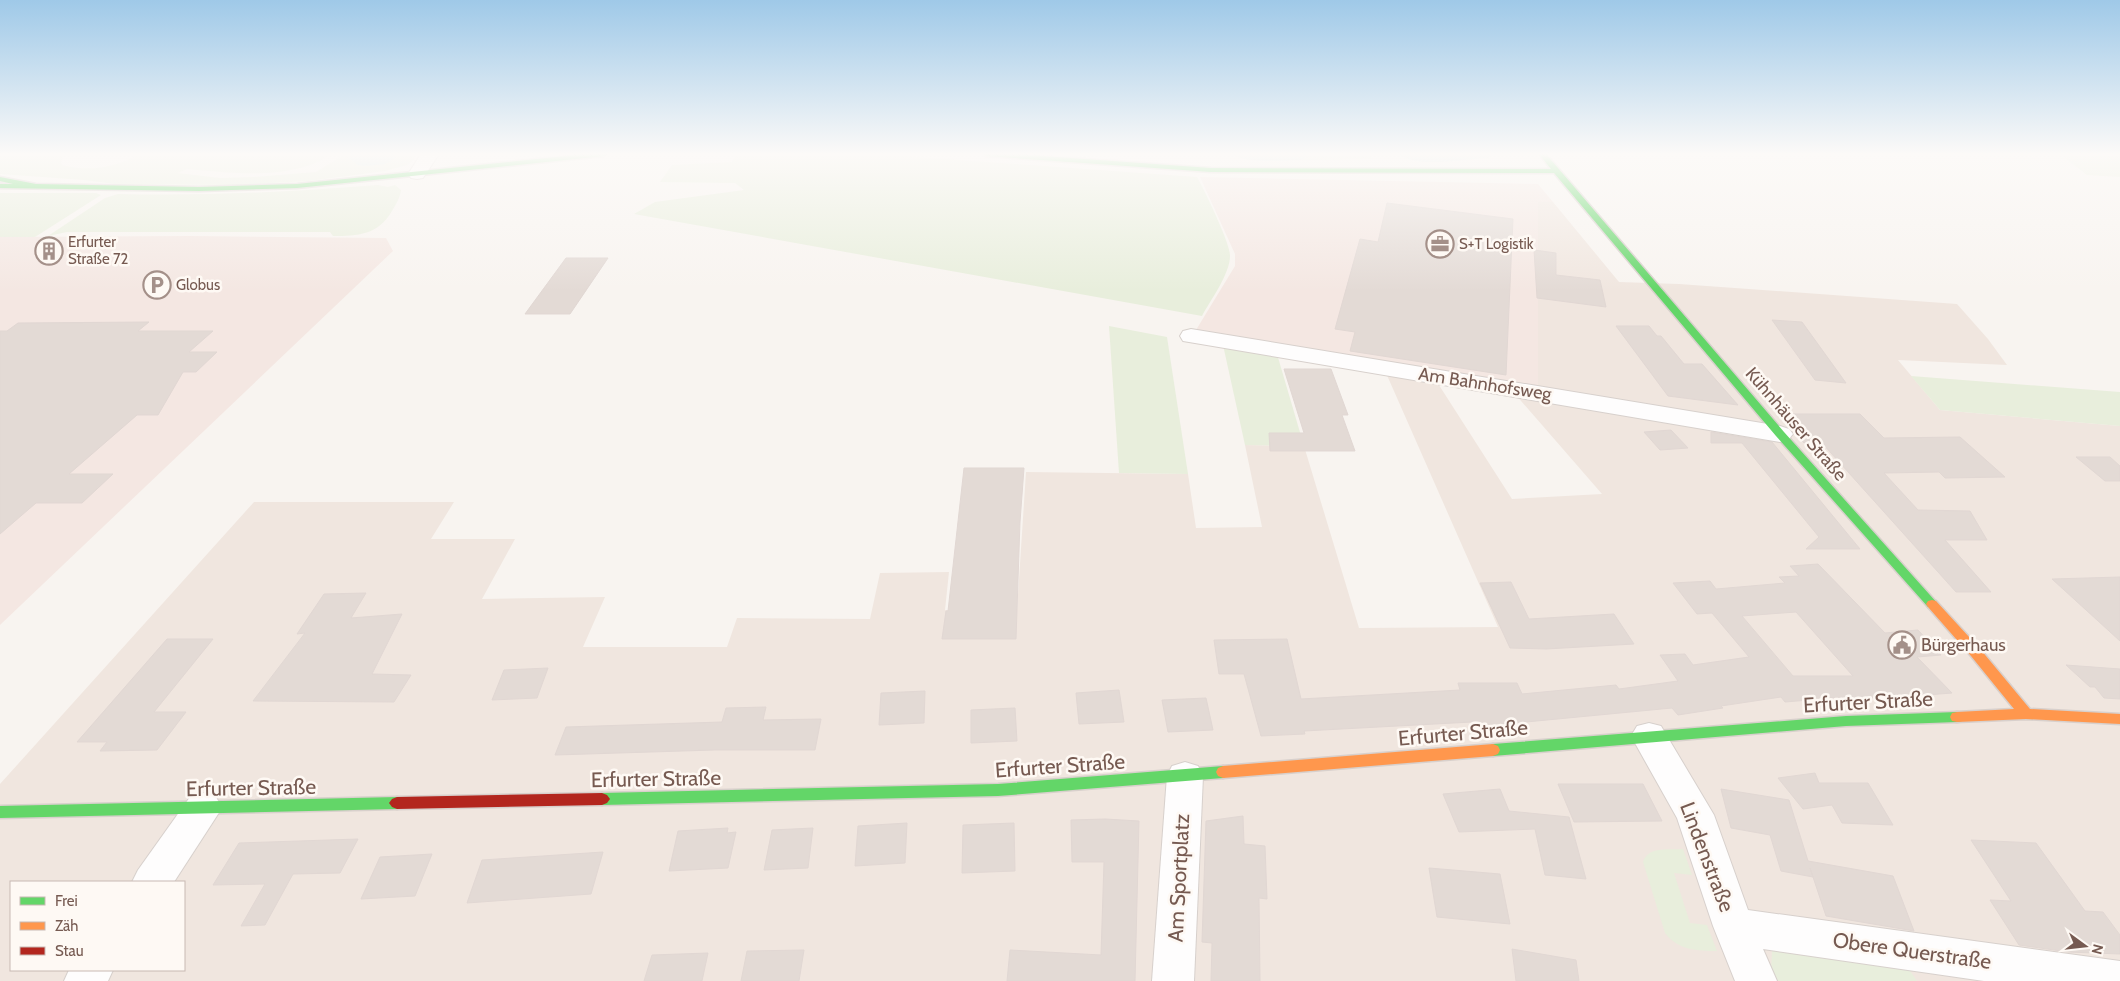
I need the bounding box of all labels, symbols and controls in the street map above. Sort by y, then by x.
office icon: S+T Logistik [1425,229,1455,259]
place label: Erfurter Straße 72 [68,233,129,268]
place label: S+T Logistik [1459,235,1534,253]
building icon: Erfurter Straße 72 [34,236,64,266]
parking icon: Globus [142,270,172,300]
place label: Globus [176,276,220,294]
street label: Am Bahnhofsweg [1417,363,1554,406]
street label: Kühnhäuser Straße [1741,363,1851,485]
public building icon: Bürgerhaus [1887,630,1917,660]
place label: Bürgerhaus [1921,634,2006,656]
street label: Erfurter Straße [1802,686,1934,717]
street label: Erfurter Straße [1397,714,1529,751]
street label: Erfurter Straße [994,748,1126,783]
street label: Erfurter Straße [591,765,722,792]
street label: Erfurter Straße [186,774,317,801]
street label: Lindenstraße [1675,798,1740,916]
street label: Am Sportplatz [1163,813,1194,943]
legend [10,881,185,971]
text: Frei [55,892,78,910]
text: Zäh [55,917,78,935]
north arrow [2060,921,2110,971]
street label: Obere Querstraße [1831,927,1993,974]
text: Stau [55,942,84,960]
text: N [2088,942,2108,956]

